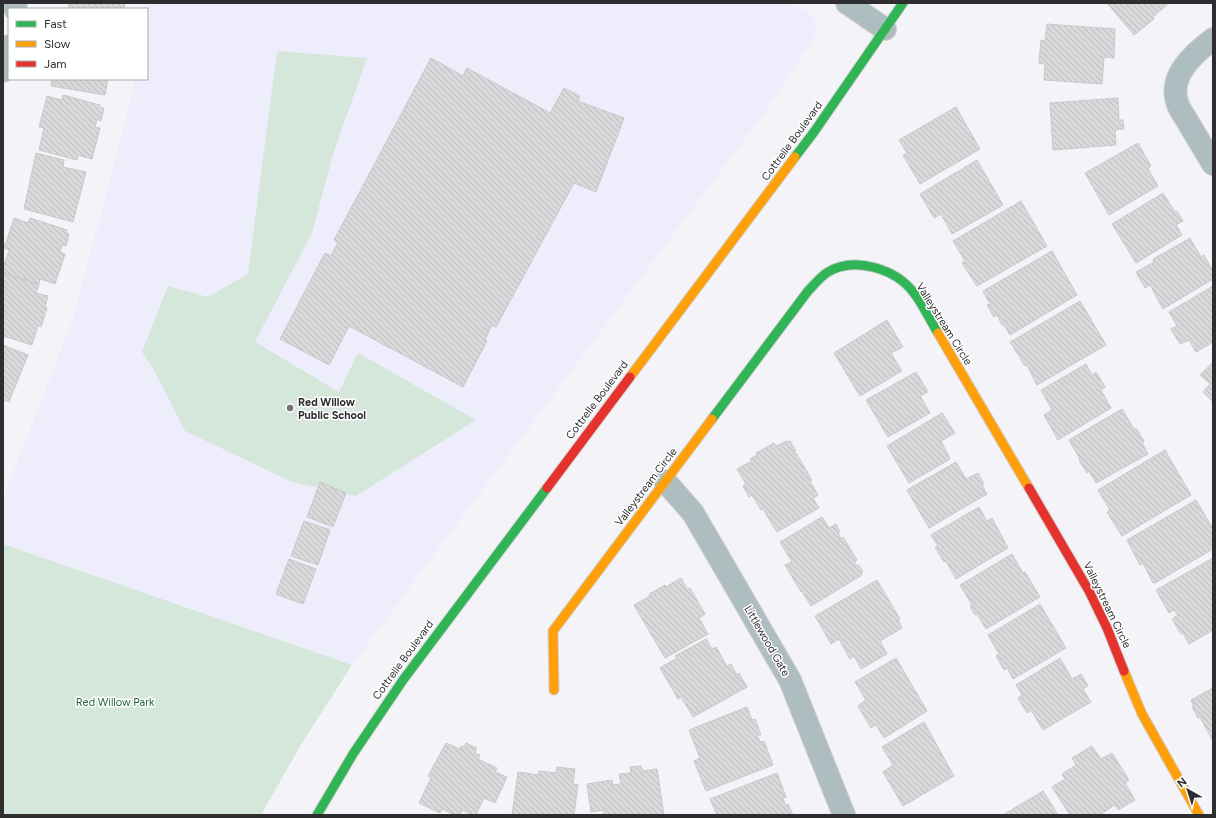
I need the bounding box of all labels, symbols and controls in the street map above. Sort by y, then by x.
legend [8,8,148,80]
text: Fast [44,17,67,31]
text: Slow [44,37,71,51]
text: Jam [44,57,67,71]
street label: Cottrelle Boulevard [759,99,825,183]
street label: Valleystream Circle [913,280,975,368]
street label: Cottrelle Boulevard [563,358,631,442]
place label: Red Willow Public School [298,396,366,422]
marker: Red Willow Public School [285,403,295,413]
street label: Valleystream Circle [612,445,680,529]
street label: Valleystream Circle [1080,560,1134,650]
street label: Littlewood Gate [742,603,792,679]
street label: Cottrelle Boulevard [370,618,436,702]
park label: Red Willow Park [76,696,155,709]
north arrow [1168,770,1208,810]
text: N [1175,775,1189,790]

